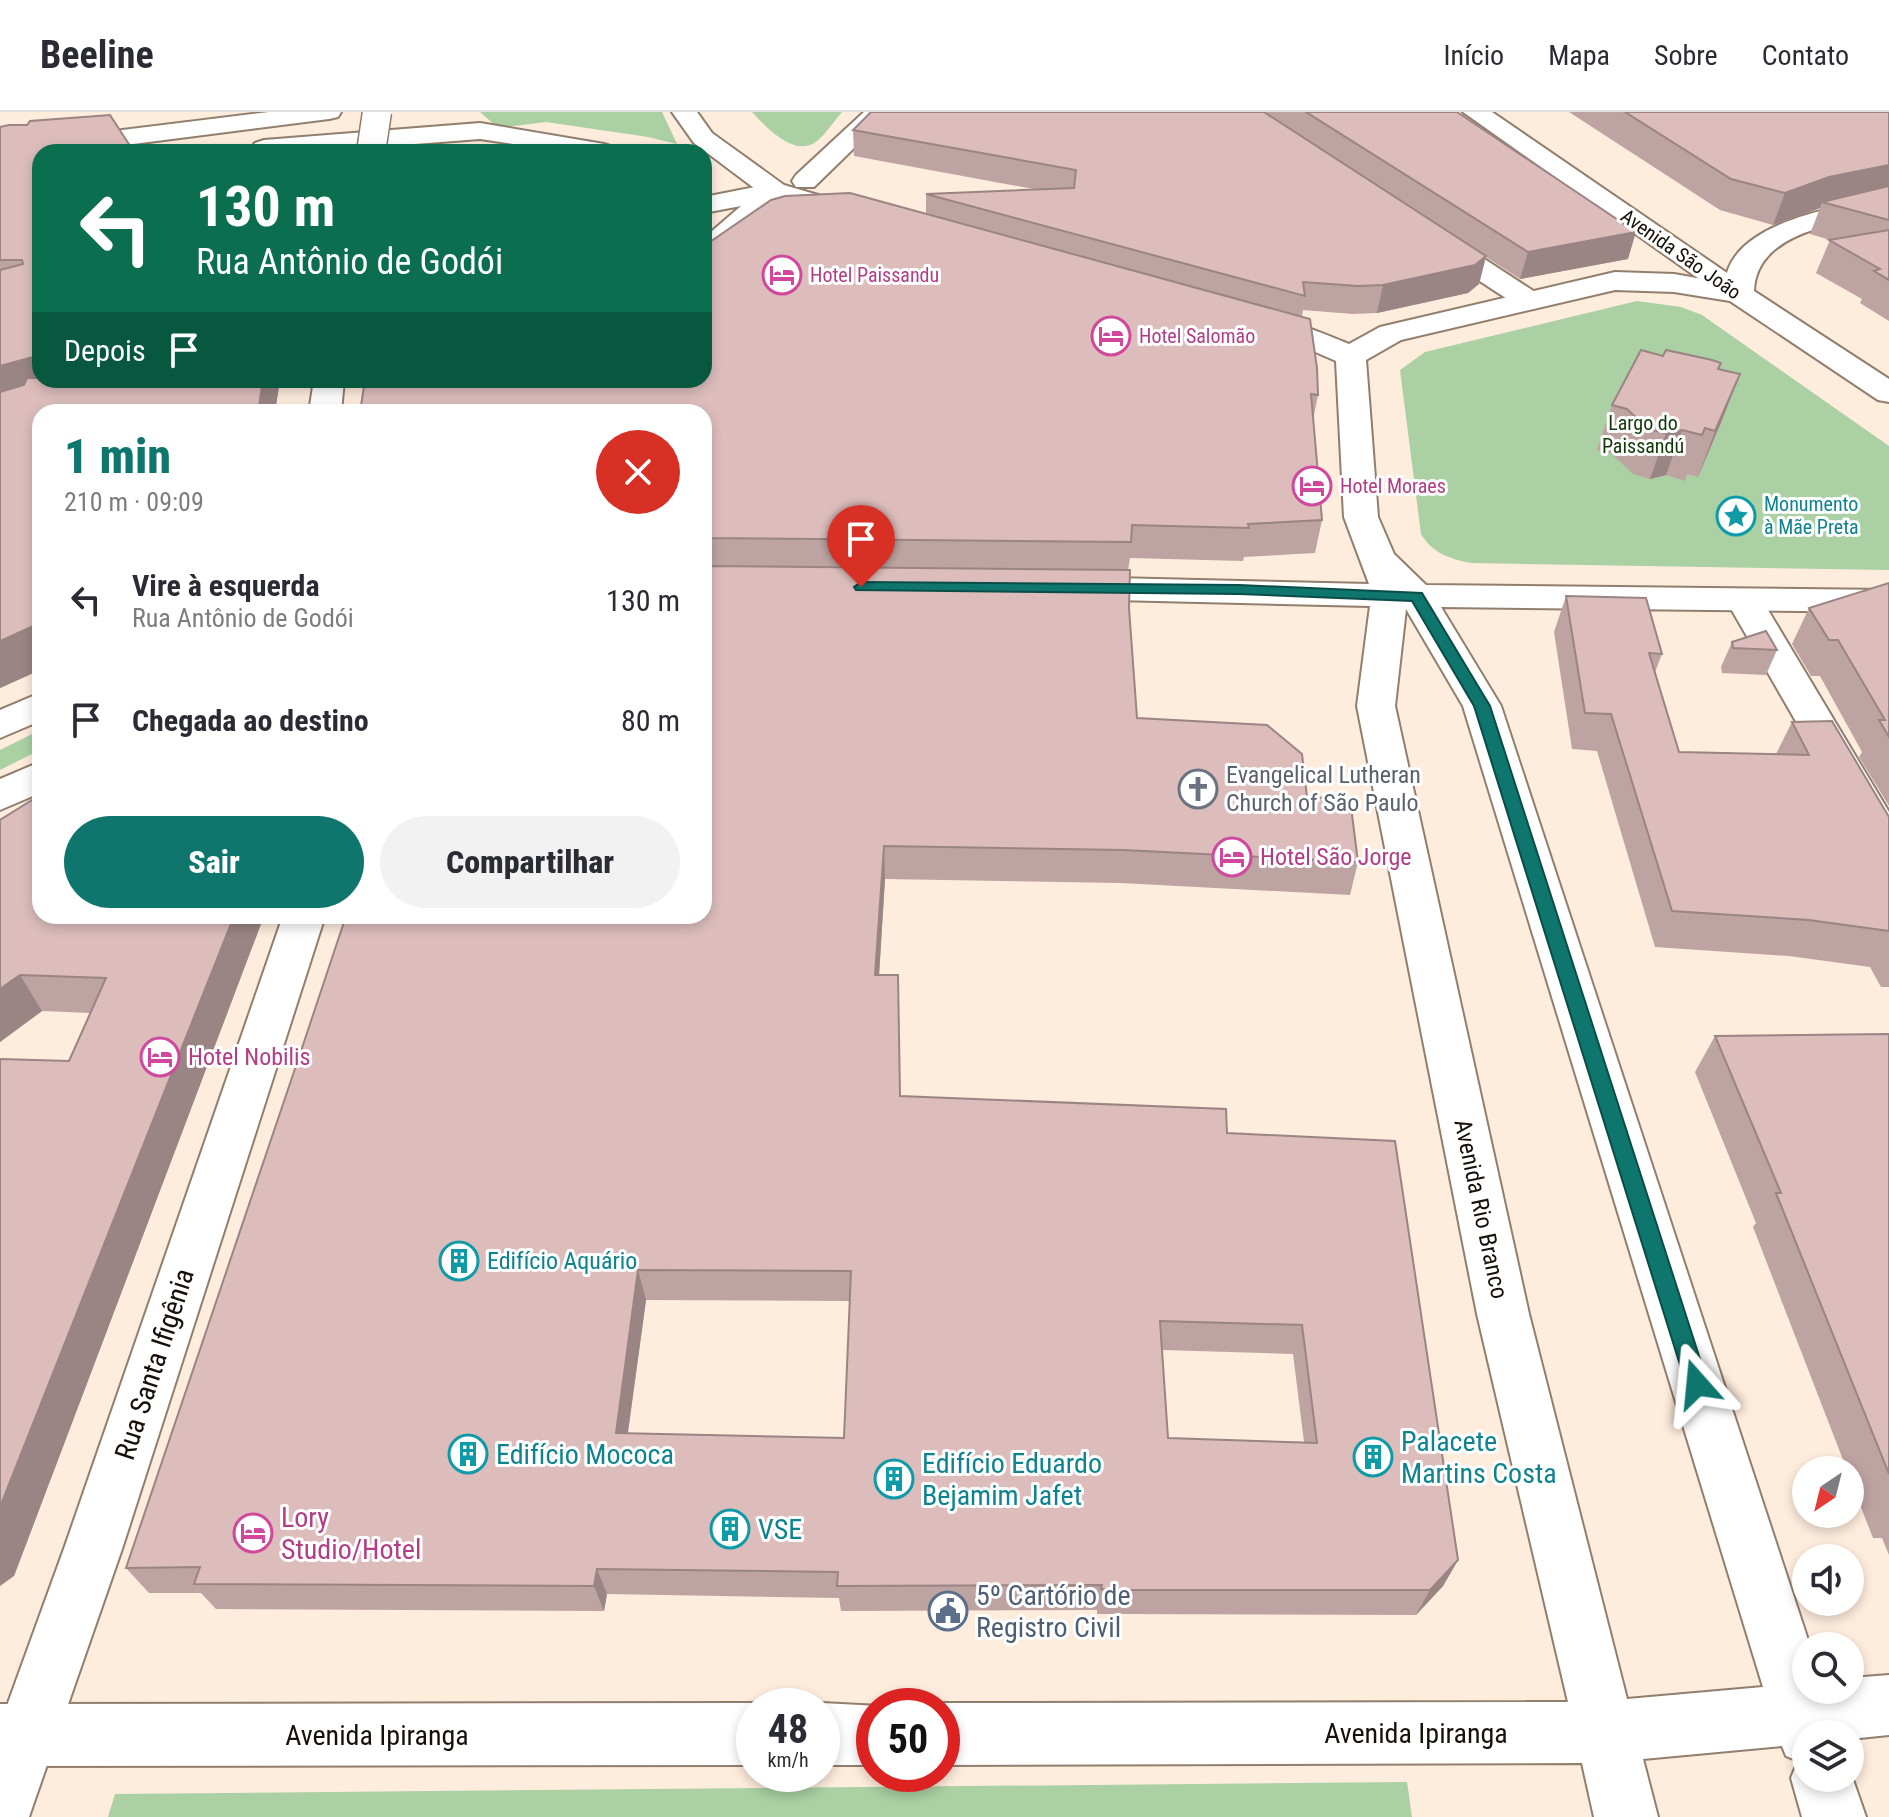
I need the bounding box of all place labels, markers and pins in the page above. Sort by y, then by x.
hotel icon: Hotel Paissandu [761,254,803,296]
place label: Hotel Paissandu [810,263,939,287]
hotel icon: Hotel Salomão [1090,315,1132,357]
place label: Hotel Salomão [1139,324,1255,348]
hotel icon: Hotel Moraes [1291,465,1333,507]
place label: Hotel Moraes [1340,474,1446,498]
place label: Monumento à Mãe Preta [1764,492,1859,539]
place icon: Monumento à Mãe Preta [1715,495,1757,537]
pin [827,505,895,587]
place label: Evangelical Lutheran Church of São Paulo [1226,761,1421,817]
church icon: Evangelical Lutheran Church of São Paulo [1177,768,1219,810]
hotel icon: Hotel São Jorge [1211,836,1253,878]
place label: Hotel São Jorge [1260,843,1412,871]
hotel icon: Hotel Nobilis [139,1036,181,1078]
place label: Hotel Nobilis [188,1043,311,1071]
building icon: Edifício Aquário [438,1240,480,1282]
place label: Edifício Aquário [487,1247,637,1275]
place label: Palacete Martins Costa [1401,1425,1557,1490]
building icon: Edifício Mococa [447,1433,489,1475]
building icon: Palacete Martins Costa [1352,1436,1394,1478]
place label: Edifício Mococa [496,1438,674,1471]
place label: Edifício Eduardo Bejamim Jafet [922,1447,1102,1512]
building icon: Edifício Eduardo Bejamim Jafet [873,1458,915,1500]
place label: Lory Studio/Hotel [281,1501,421,1566]
building icon: VSE [709,1508,751,1550]
hotel icon: Lory Studio/Hotel [232,1512,274,1554]
place label: VSE [758,1513,802,1546]
place label: 5º Cartório de Registro Civil [976,1579,1131,1644]
public building icon: 5º Cartório de Registro Civil [927,1590,969,1632]

